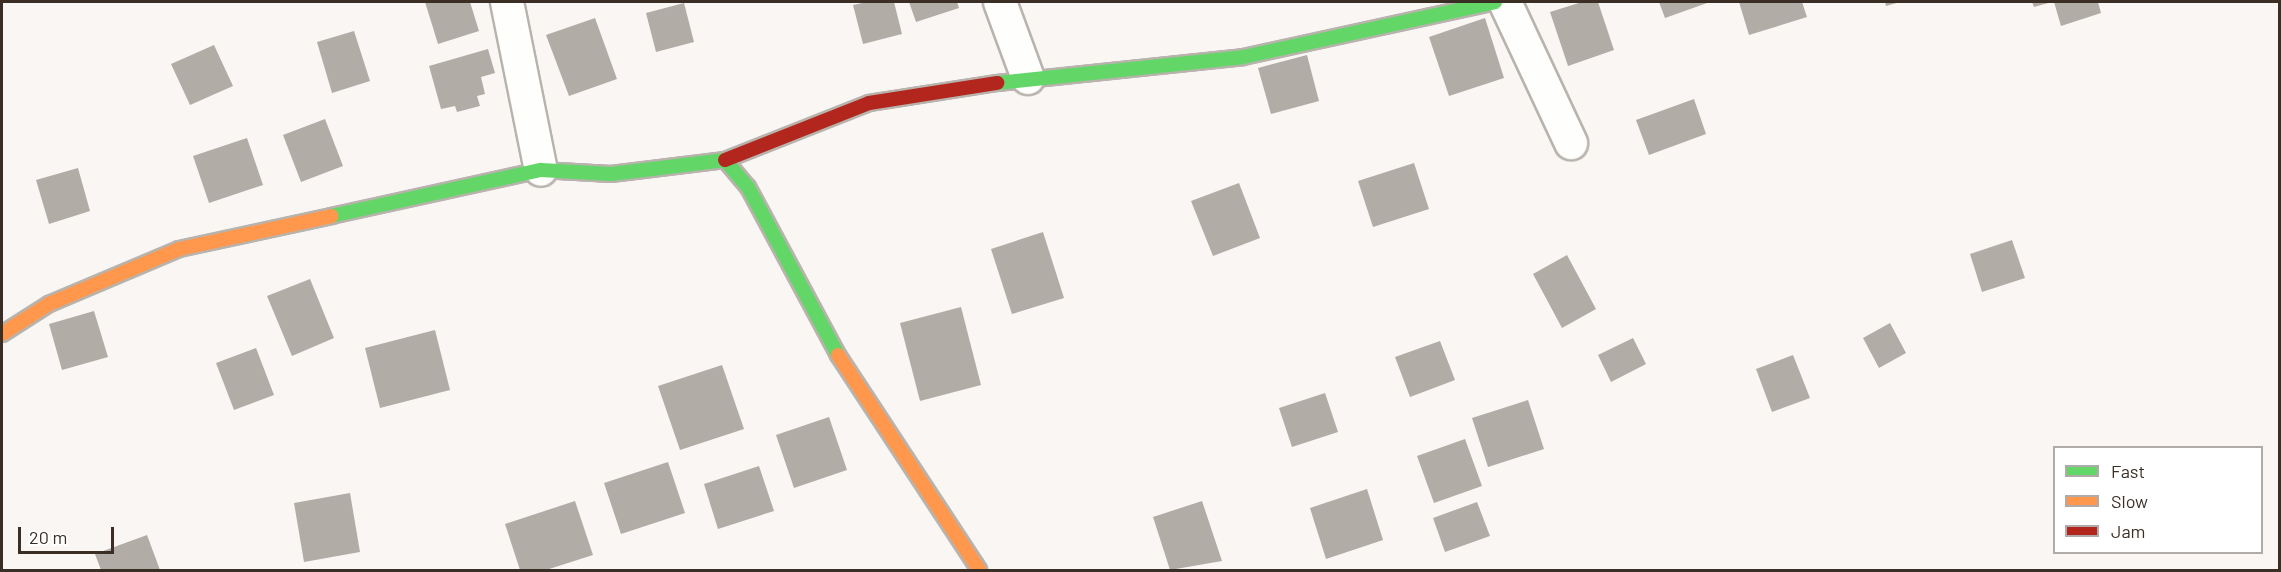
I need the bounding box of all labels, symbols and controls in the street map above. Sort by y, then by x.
legend [2053,446,2263,554]
text: Fast [2111,460,2145,482]
text: Slow [2111,490,2148,512]
scale bar [21,515,117,553]
text: Jam [2111,520,2145,542]
text: 20 m [29,526,67,548]

